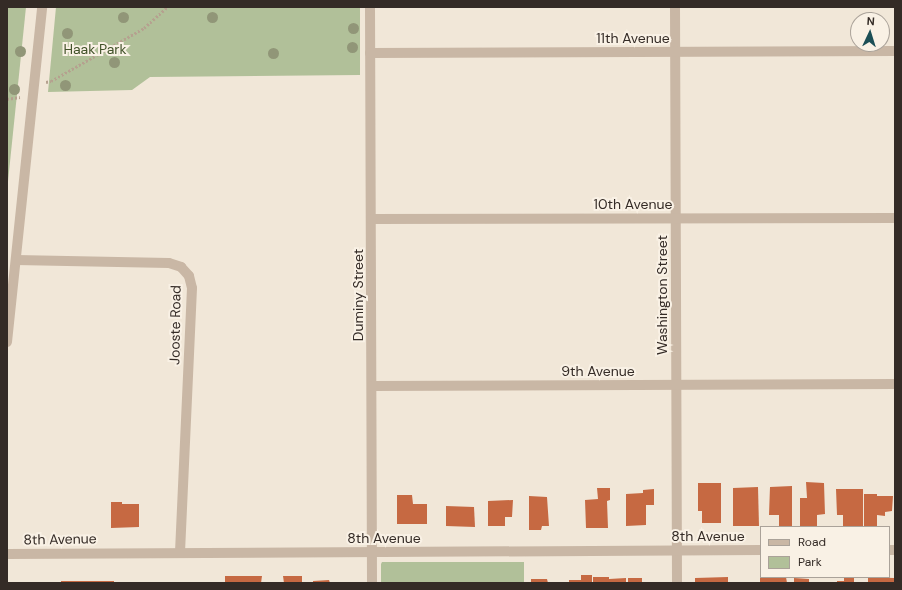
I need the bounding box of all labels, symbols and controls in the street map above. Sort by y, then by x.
north arrow [850,12,890,52]
text: N [866,14,875,28]
street label: 11th Avenue [596,30,670,46]
park label: Haak Park [63,41,127,57]
street label: 10th Avenue [594,196,672,212]
street label: Washington Street [654,235,670,355]
street label: Duminy Street [350,249,366,341]
street label: Jooste Road [166,285,184,365]
street label: 9th Avenue [561,363,635,379]
legend [760,526,890,578]
street label: 8th Avenue [671,528,745,544]
street label: 8th Avenue [23,530,97,548]
street label: 8th Avenue [347,530,421,546]
text: Road [798,534,826,550]
text: Park [798,554,822,570]

